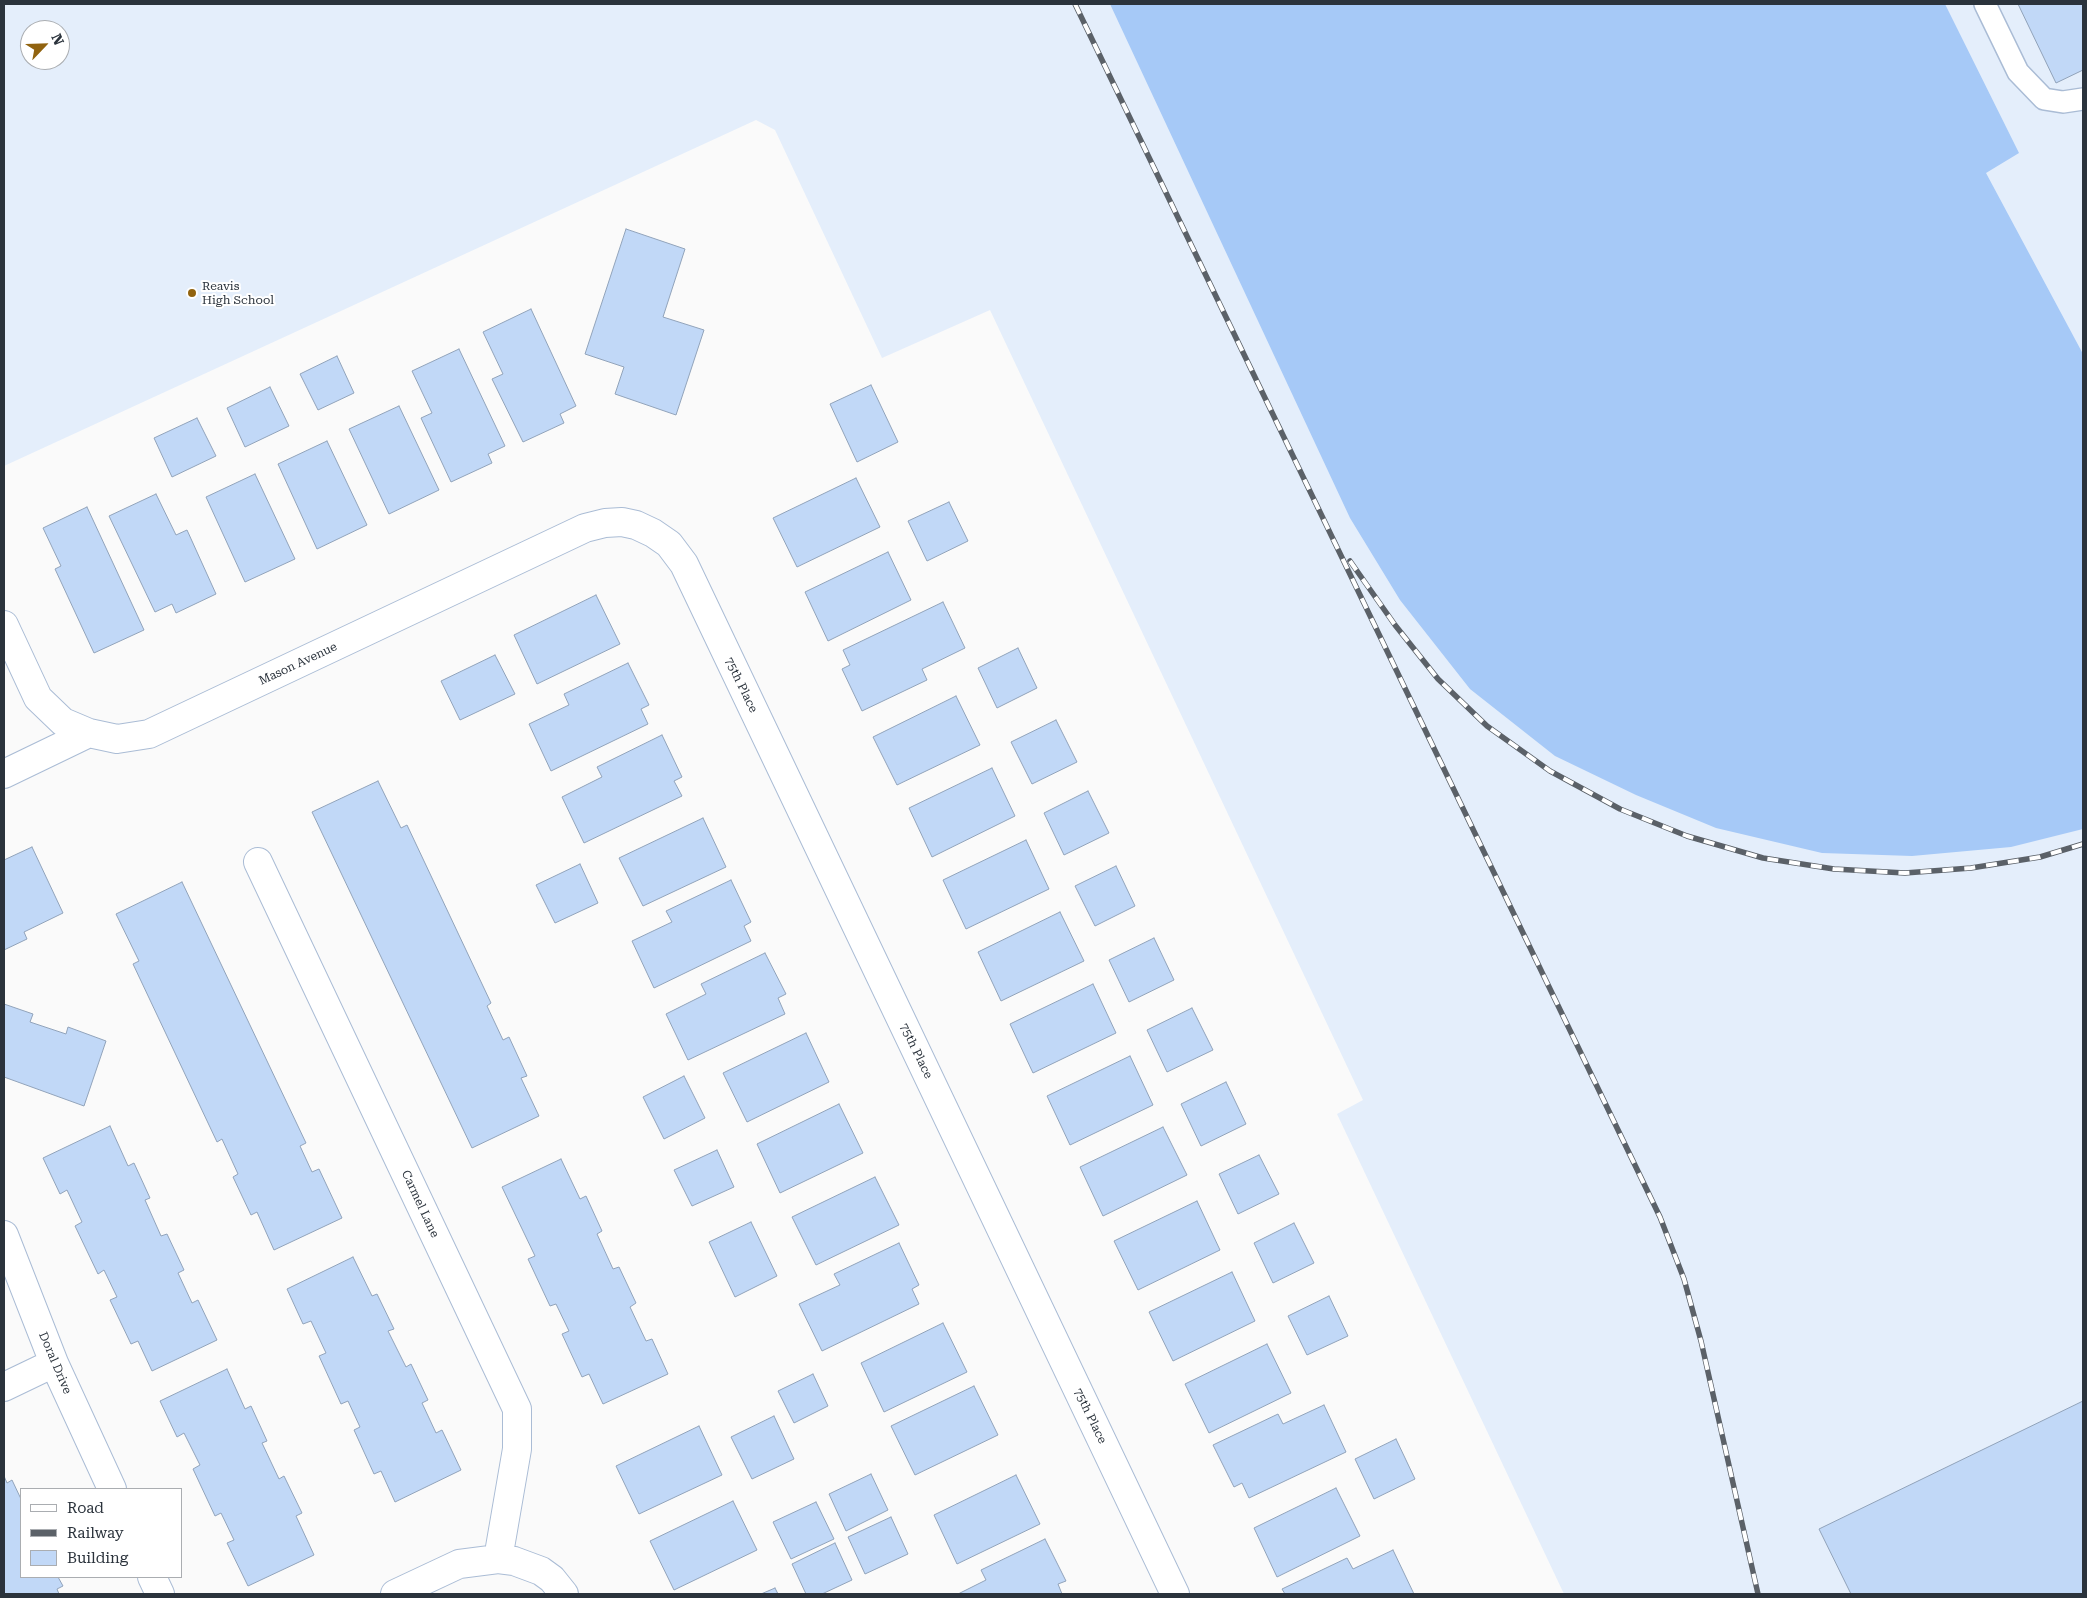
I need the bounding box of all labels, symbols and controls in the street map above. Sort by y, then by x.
north arrow [20,20,70,70]
text: N [48,31,67,47]
place label: Reavis High School [202,279,274,307]
marker: Reavis High School [186,287,198,299]
street label: Mason Avenue [257,640,339,688]
street label: 75th Place [721,655,761,715]
street label: 75th Place [896,1021,936,1081]
street label: Carmel Lane [398,1168,442,1240]
street label: Doral Drive [35,1330,75,1396]
street label: 75th Place [1070,1386,1110,1446]
legend [20,1488,182,1578]
text: Road [67,1499,104,1517]
text: Railway [67,1524,124,1542]
text: Building [67,1549,128,1567]

